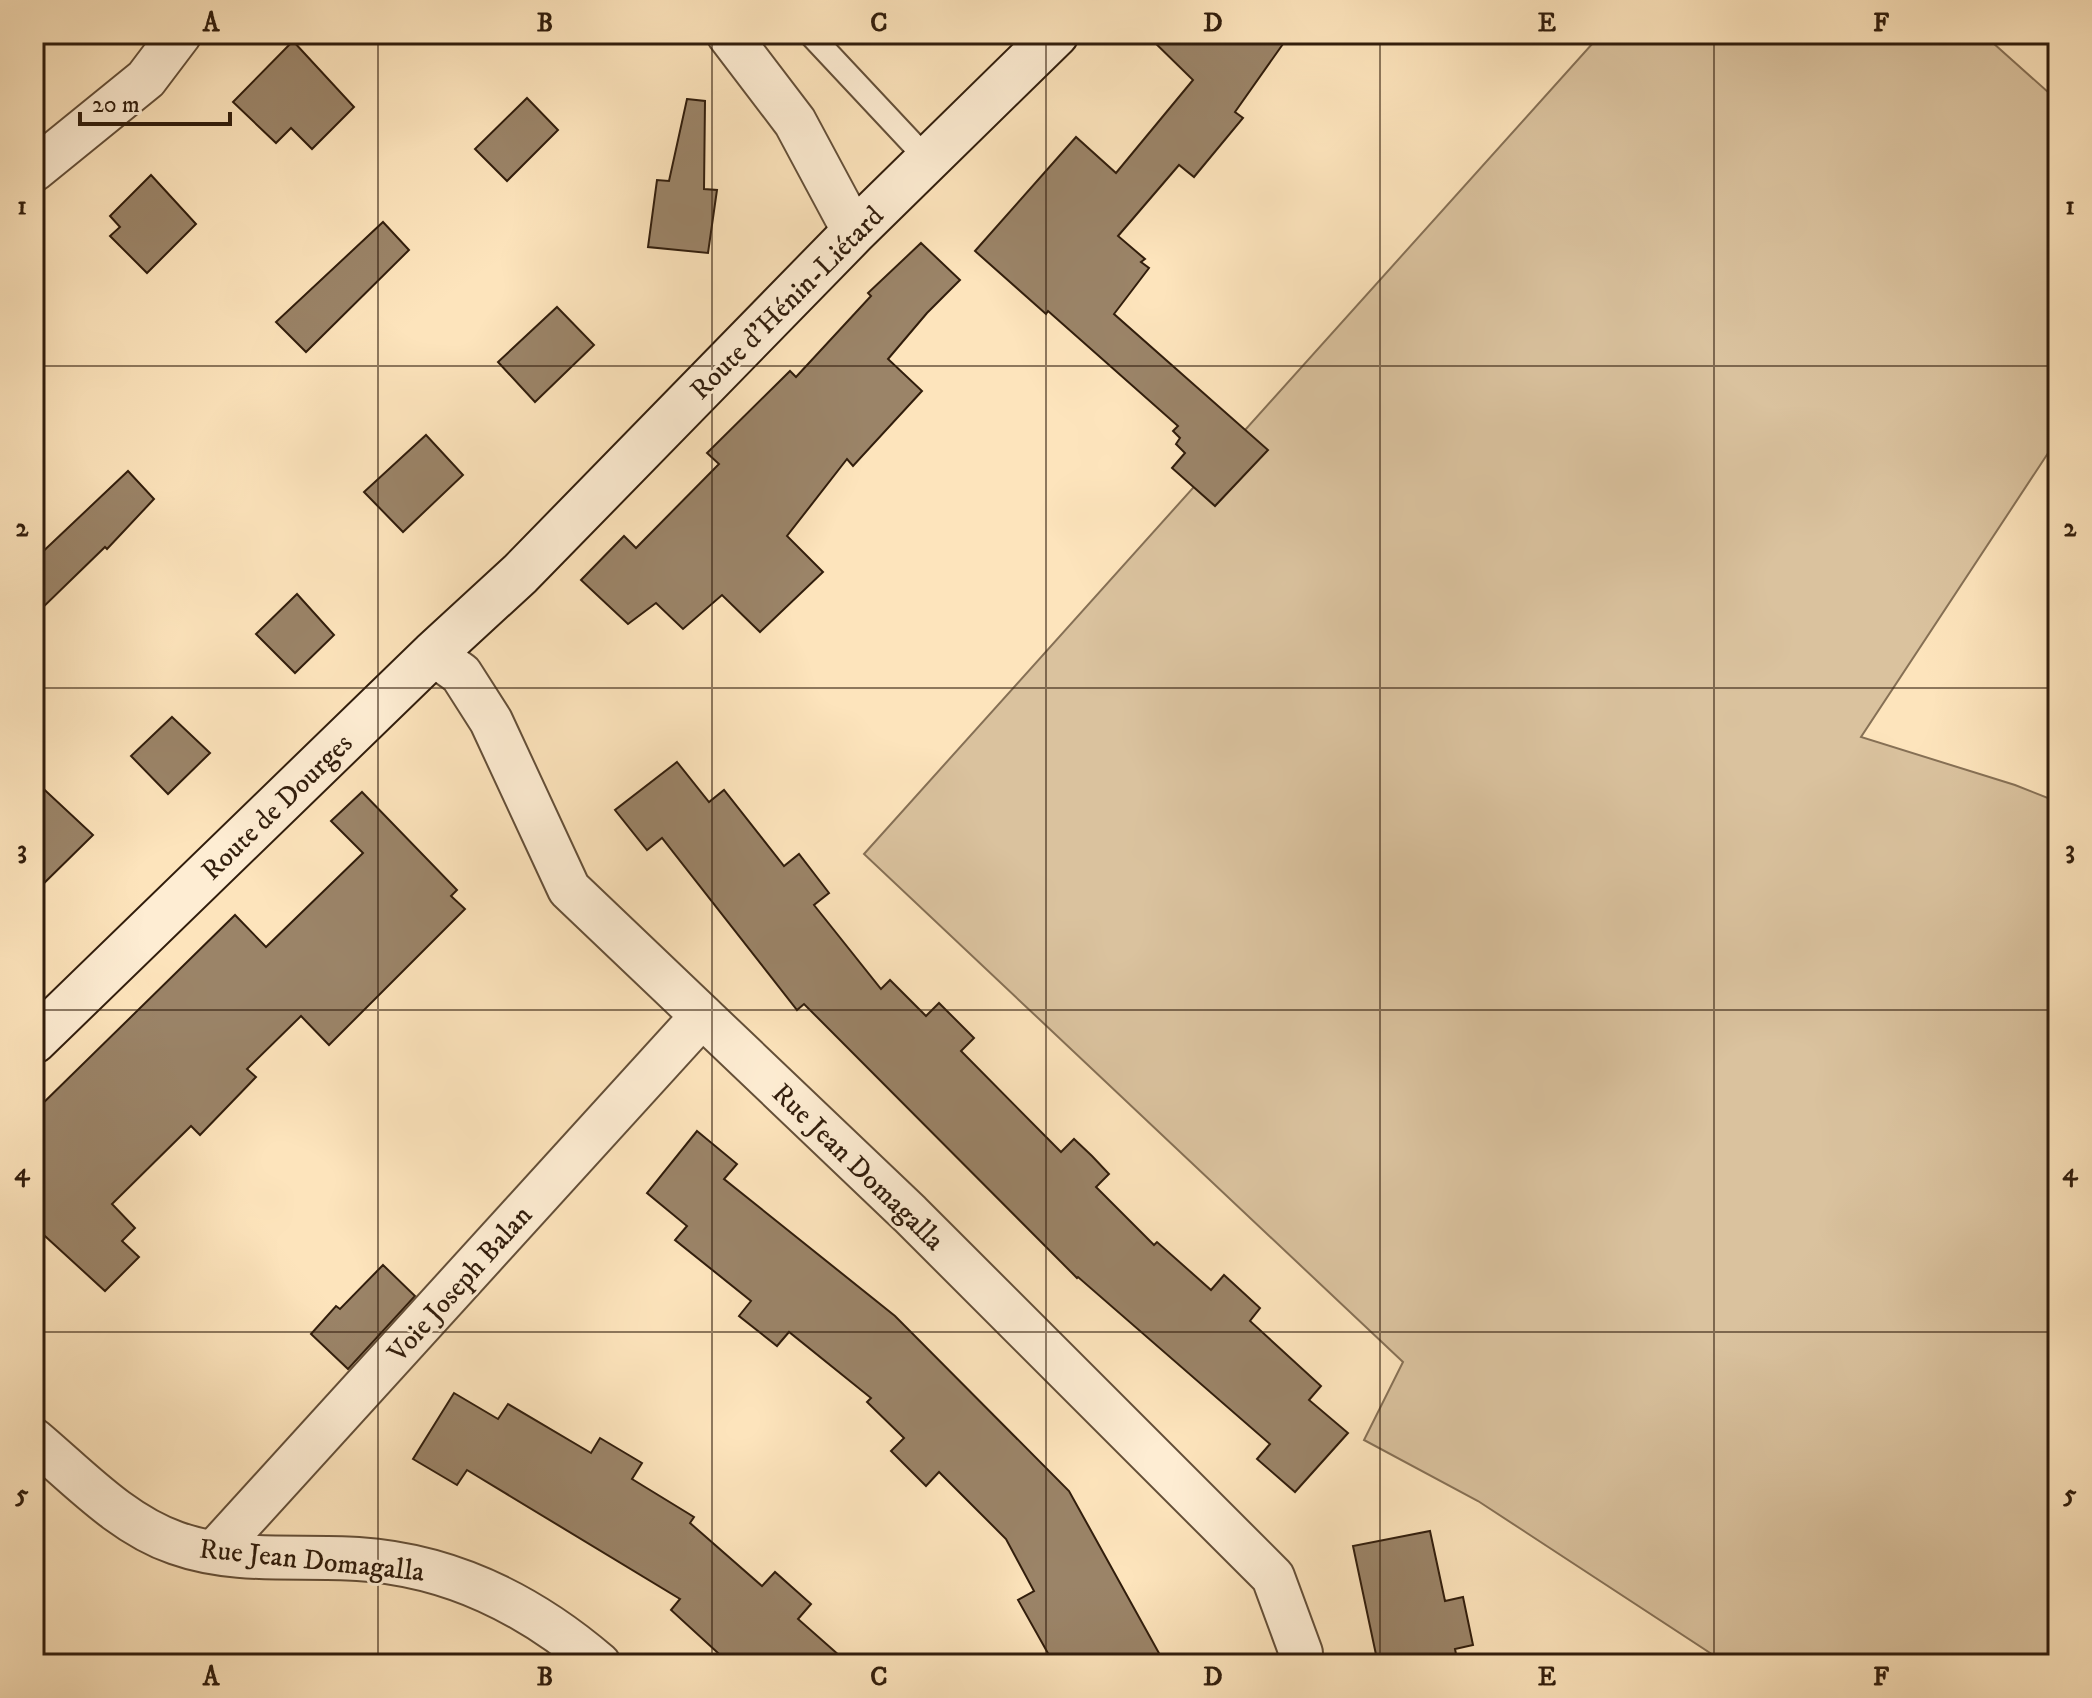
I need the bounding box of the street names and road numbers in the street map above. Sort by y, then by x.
street label: Route d'Hénin-Liétard [683,199,891,407]
street label: Route de Dourges [194,726,360,888]
street label: Rue Jean Domagalla [764,1076,952,1258]
street label: Voie Joseph Balan [380,1198,540,1370]
street label: Rue Jean Domagalla [198,1531,426,1590]

